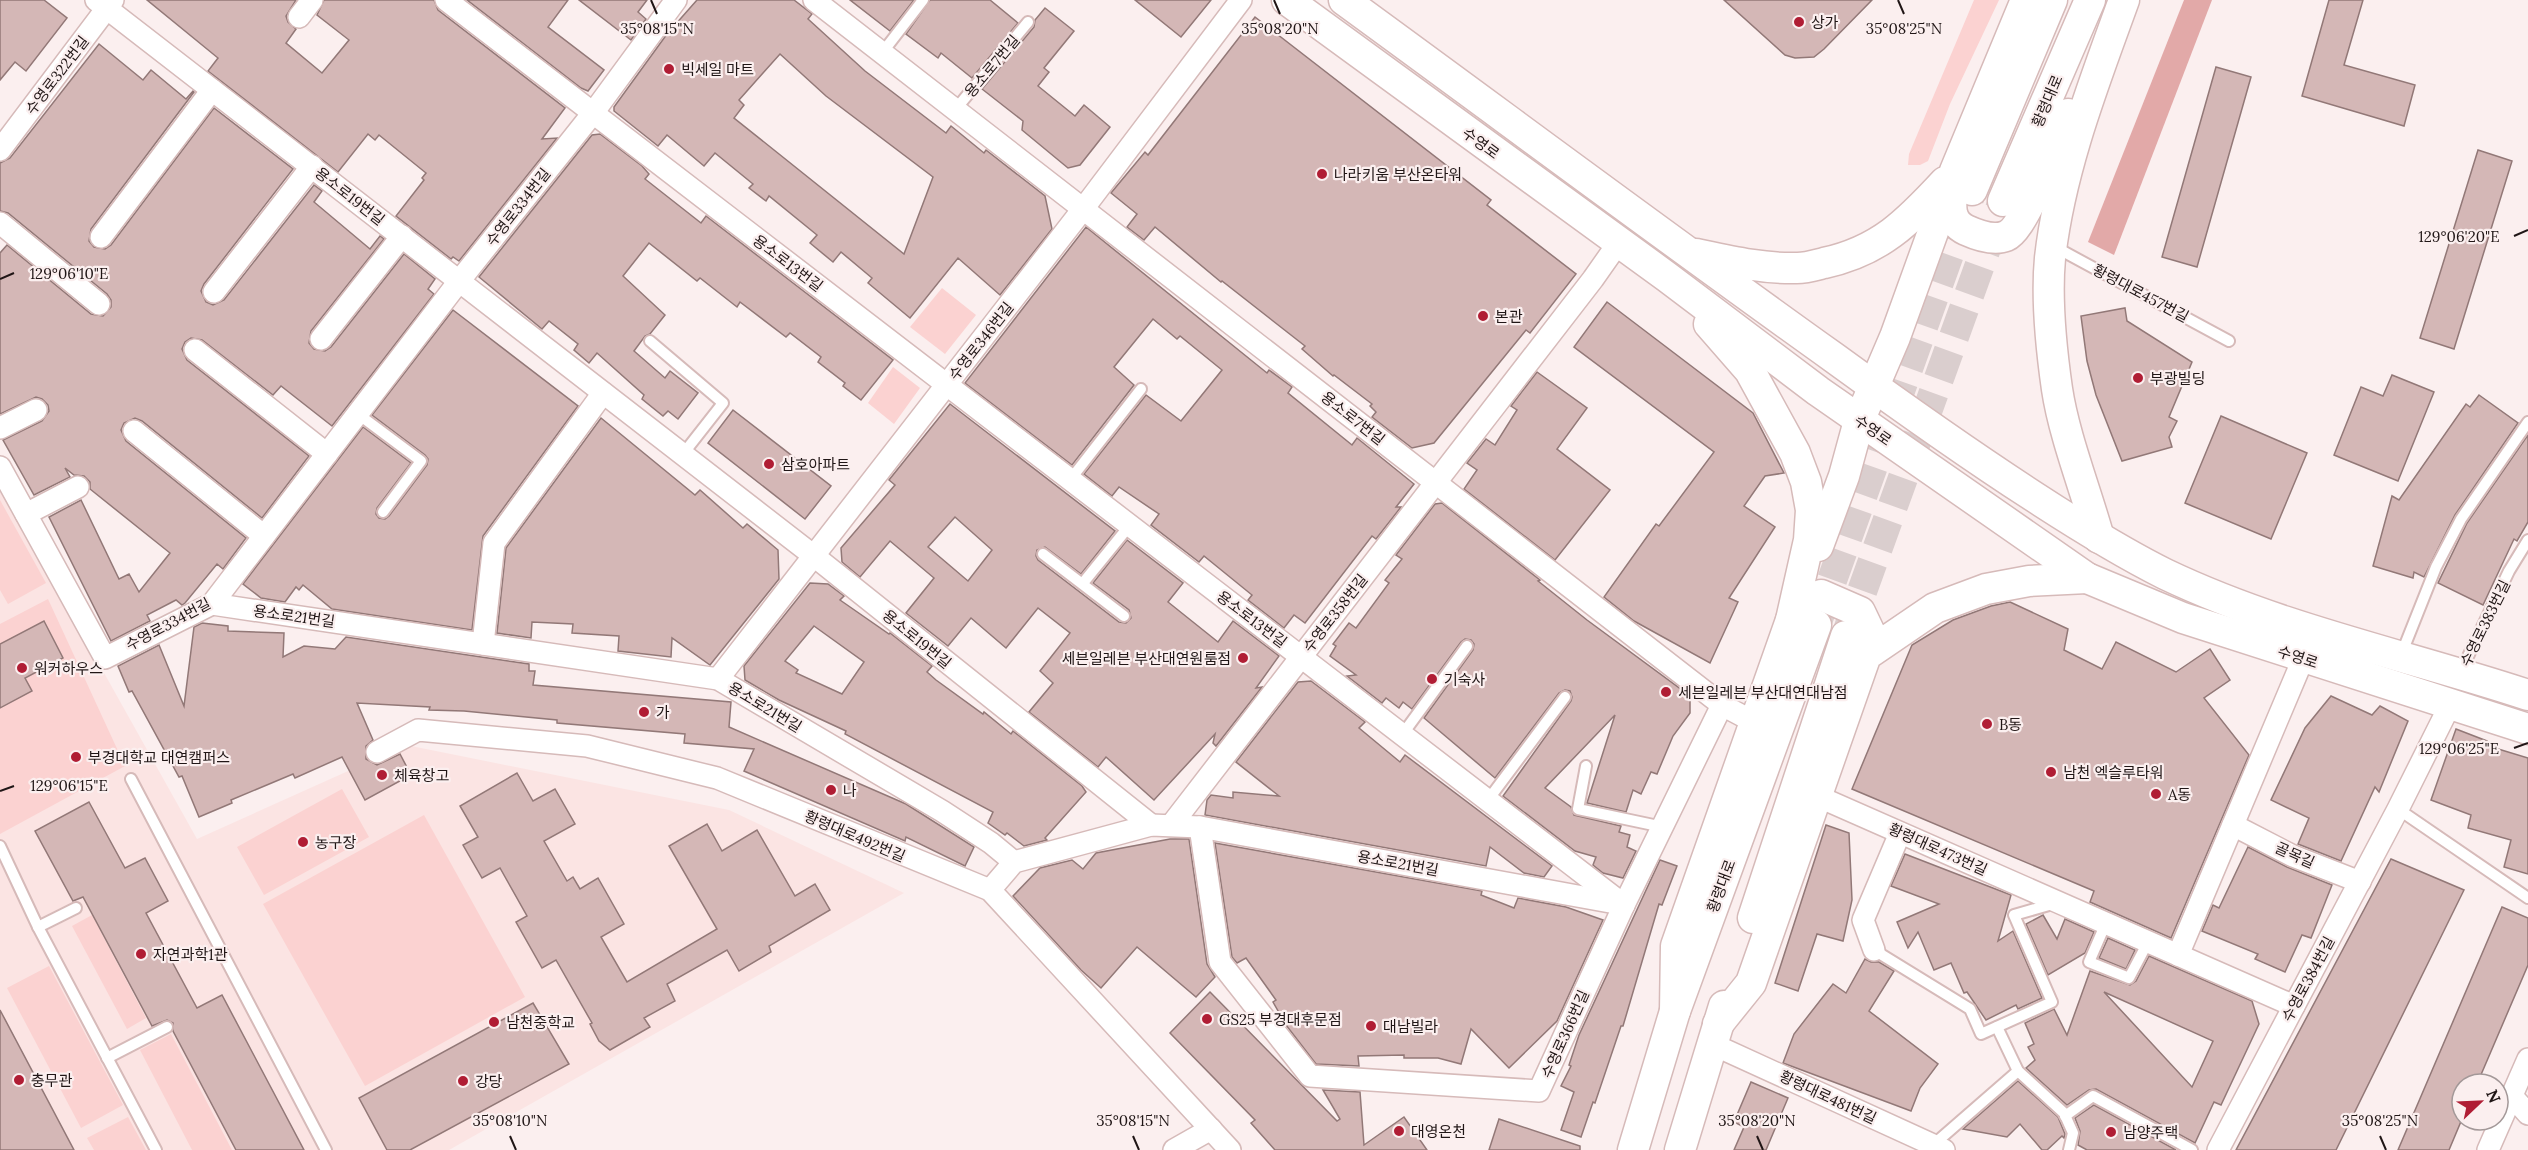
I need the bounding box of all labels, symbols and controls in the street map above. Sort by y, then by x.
place label: 상가 [1811,13,1839,32]
marker: 상가 [1792,15,1806,29]
text: 35°08'15"N [620,19,694,38]
text: 35°08'20"N [1241,19,1319,38]
text: 35°08'25"N [1866,19,1942,38]
street label: 용소로7번길 [960,31,1024,101]
street label: 수영로322번길 [21,32,93,118]
place label: 빅세일 마트 [681,60,754,79]
marker: 빅세일 마트 [662,62,676,76]
street label: 황령대로 [2027,72,2067,130]
street label: 수영로 [1459,123,1503,163]
street label: 용소로19번길 [311,163,389,229]
street label: 수영로334번길 [482,164,554,250]
place label: 나라키움 부산온타워 [1334,165,1462,184]
marker: 나라키움 부산온타워 [1315,167,1329,181]
text: 129°06'20"E [2418,227,2500,246]
street label: 용소로13번길 [749,230,827,296]
street label: 황령대로457번길 [2090,260,2192,326]
text: 129°06'10"E [30,264,108,283]
street label: 수영로346번길 [945,298,1017,384]
place label: 본관 [1495,307,1523,326]
marker: 본관 [1476,309,1490,323]
place label: 부광빌딩 [2150,369,2205,388]
marker: 부광빌딩 [2131,371,2145,385]
street label: 용소로7번길 [1317,387,1389,449]
street label: 수영로 [1851,410,1895,450]
place label: 삼호아파트 [781,455,850,474]
marker: 삼호아파트 [762,457,776,471]
street label: 수영로358번길 [1299,570,1371,656]
street label: 수영로383번길 [2456,577,2514,669]
street label: 용소로13번길 [1213,586,1291,652]
street label: 수영로334번길 [122,594,214,654]
street label: 용소로21번길 [252,601,336,631]
street label: 용소로19번길 [879,605,955,673]
street label: 수영로 [2275,642,2321,672]
place label: 세븐일레븐 부산대연원룸점 [1061,649,1231,668]
marker: 세븐일레븐 부산대연원룸점 [1236,651,1250,665]
place label: 워커하우스 [34,659,103,678]
marker: 워커하우스 [15,661,29,675]
place label: 기숙사 [1444,670,1486,689]
marker: 기숙사 [1425,672,1439,686]
street label: 용소로21번길 [725,678,805,736]
place label: 세븐일레븐 부산대연대남점 [1678,683,1848,702]
marker: 세븐일레븐 부산대연대남점 [1659,685,1673,699]
place label: 가 [656,703,670,722]
marker: 가 [637,705,651,719]
place label: B동 [1999,715,2022,734]
marker: B동 [1980,717,1994,731]
text: 129°06'25"E [2419,739,2499,758]
place label: 부경대학교 대연캠퍼스 [88,748,230,767]
marker: 부경대학교 대연캠퍼스 [69,750,83,764]
place label: 남천 엑슬루타워 [2063,763,2164,782]
marker: 남천 엑슬루타워 [2044,765,2058,779]
place label: 체육창고 [394,766,449,785]
marker: 체육창고 [375,768,389,782]
text: 129°06'15"E [30,776,108,795]
place label: 나 [843,781,857,800]
marker: 나 [824,783,838,797]
place label: A동 [2167,785,2191,804]
marker: A동 [2149,787,2163,801]
street label: 황령대로492번길 [802,806,908,866]
street label: 황령대로473번길 [1886,819,1990,879]
place label: 농구장 [315,833,357,852]
marker: 농구장 [296,835,310,849]
street label: 골목길 [2272,838,2318,872]
street label: 용소로21번길 [1356,846,1440,880]
street label: 황령대로 [1703,857,1739,915]
street label: 수영로384번길 [2278,933,2338,1025]
place label: 자연과학1관 [153,945,228,964]
marker: 자연과학1관 [134,947,148,961]
street label: 수영로366번길 [1537,987,1593,1081]
place label: GS25 부경대후문점 [1219,1010,1342,1029]
marker: GS25 부경대후문점 [1200,1012,1214,1026]
place label: 남천중학교 [506,1013,575,1032]
marker: 남천중학교 [487,1015,501,1029]
place label: 대남빌라 [1383,1017,1438,1036]
marker: 대남빌라 [1364,1019,1378,1033]
street label: 황령대로481번길 [1776,1066,1880,1128]
place label: 충무관 [31,1071,73,1090]
place label: 강당 [475,1072,503,1091]
north arrow [2450,1072,2510,1132]
marker: 충무관 [12,1073,26,1087]
marker: 강당 [456,1074,470,1088]
text: N [2482,1087,2505,1106]
text: 35°08'10"N [473,1111,547,1130]
text: 35°08'15"N [1096,1111,1170,1130]
text: 35°08'20"N [1718,1111,1796,1130]
text: 35°08'25"N [2342,1111,2418,1130]
place label: 대영온천 [1411,1122,1466,1141]
place label: 남양주택 [2123,1123,2178,1142]
marker: 대영온천 [1392,1124,1406,1138]
marker: 남양주택 [2104,1125,2118,1139]

